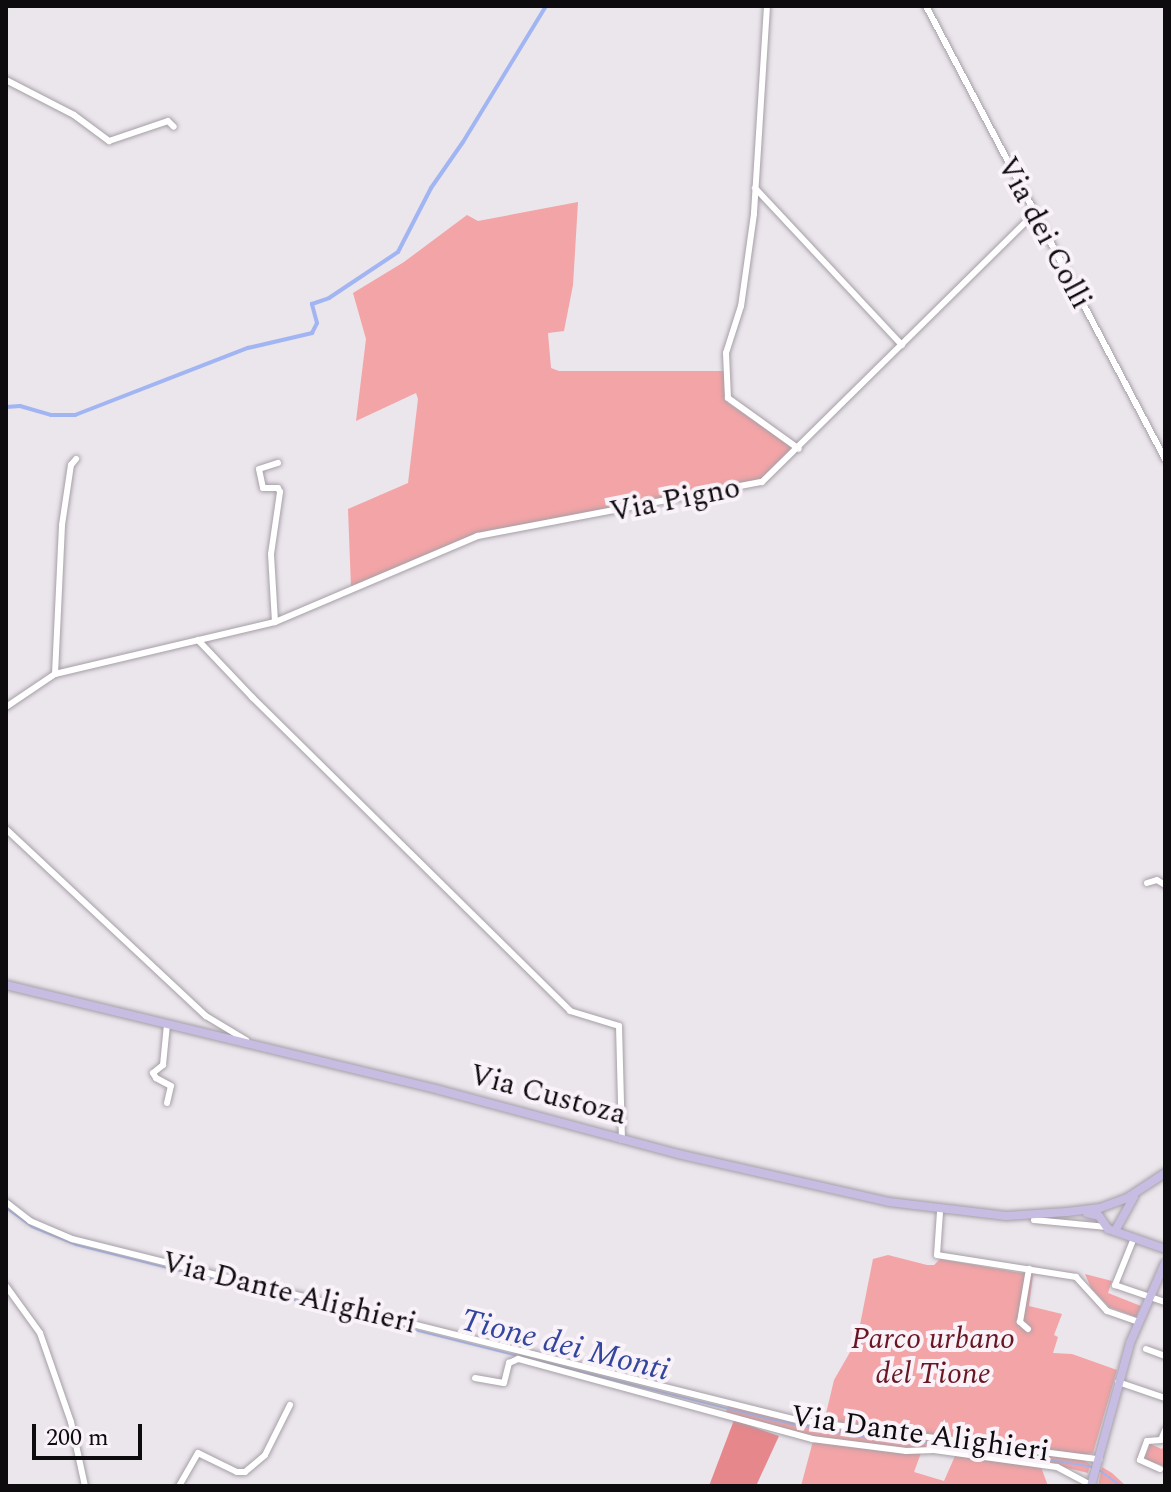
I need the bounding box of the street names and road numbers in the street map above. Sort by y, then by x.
street label: Via dei Colli [989,151,1099,315]
street label: Via Pigno [607,470,743,530]
street label: Via Custoza [466,1057,630,1133]
street label: Via Dante Alighieri [158,1244,420,1342]
street label: Via Dante Alighieri [788,1398,1052,1470]

